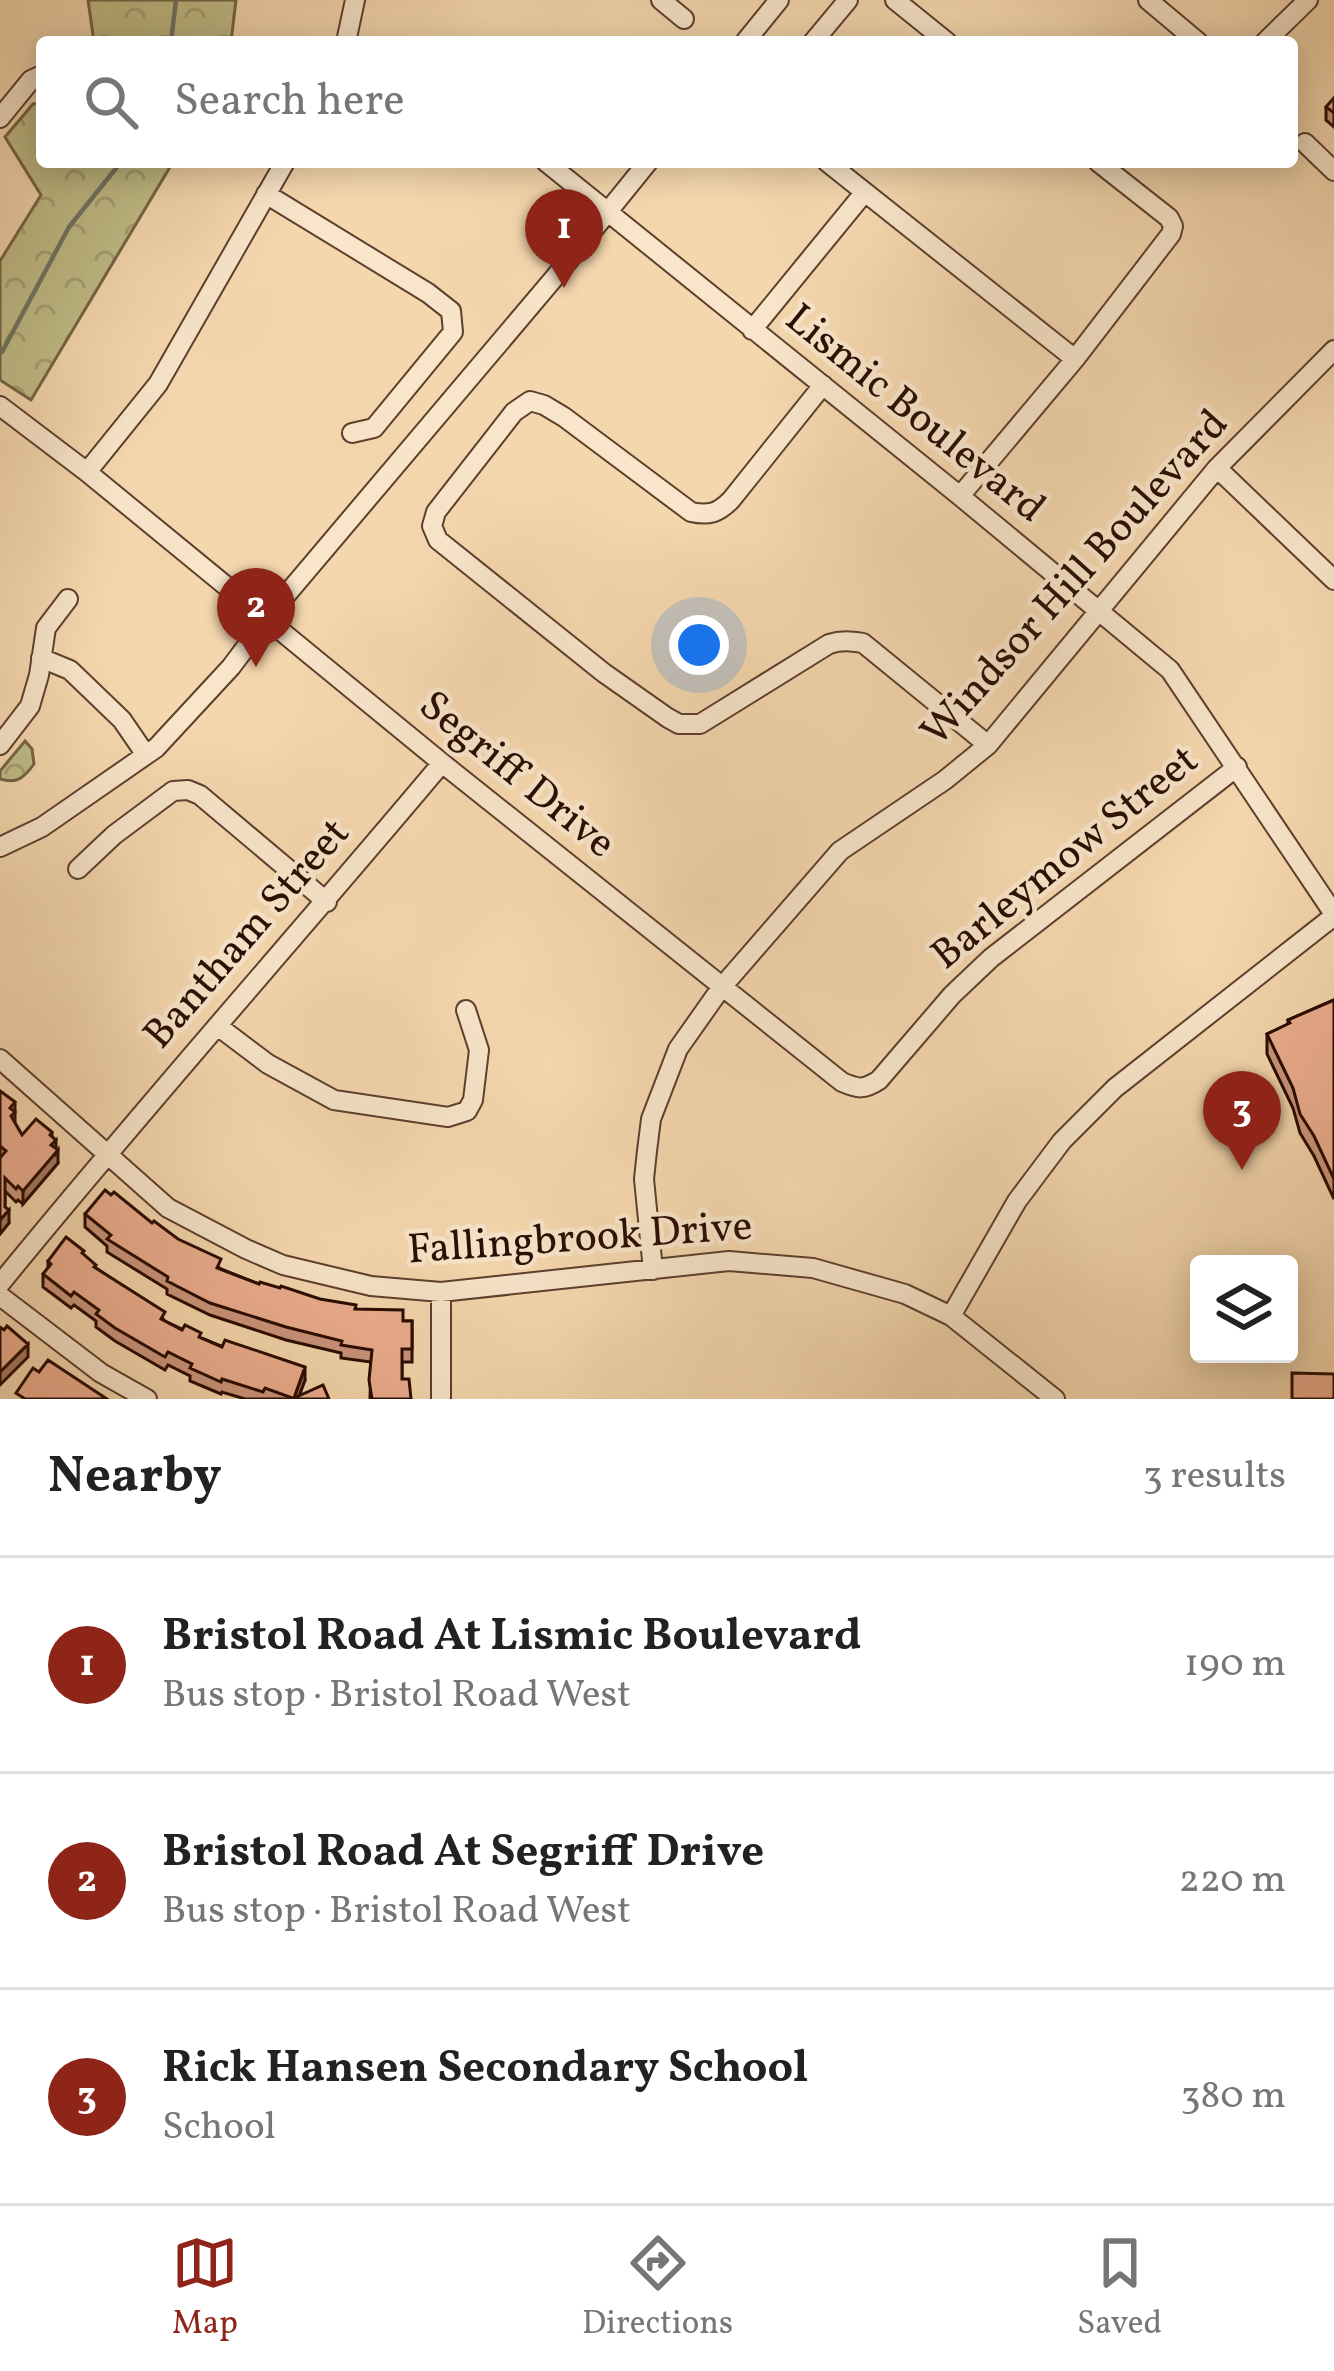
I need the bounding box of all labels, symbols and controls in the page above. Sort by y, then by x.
search box [36,36,1298,168]
icon: search [78,69,144,135]
text: Search here [174,71,405,134]
pin: 1 [525,189,603,288]
street label: Lismic Boulevard [771,291,1057,539]
street label: Windsor Hill Boulevard [909,398,1243,760]
pin: 2 [217,568,295,667]
your location [669,615,729,675]
street label: Segriff Drive [405,678,627,874]
street label: Barleymow Street [920,733,1212,985]
street label: Bantham Street [131,807,365,1063]
pin: 3 [1203,1071,1281,1170]
street label: Fallingbrook Drive [406,1199,754,1281]
map controls [1190,1255,1298,1363]
button: layers [1190,1255,1298,1363]
text: Nearby [48,1442,222,1513]
text: 3 results [1143,1450,1286,1504]
text: Bristol Road At Lismic Boulevard [162,1606,861,1669]
text: 1 [79,1638,95,1692]
text: 190 m [1184,1638,1286,1692]
text: Bus stop · Bristol Road West [162,1669,631,1723]
text: Bristol Road At Segriff Drive [162,1822,764,1885]
text: 2 [77,1854,97,1908]
text: 220 m [1179,1854,1286,1908]
text: Bus stop · Bristol Road West [162,1885,631,1939]
text: Rick Hansen Secondary School [162,2038,808,2101]
text: 3 [77,2070,97,2124]
text: 380 m [1180,2070,1286,2124]
text: School [162,2101,276,2155]
tab: Map [172,2230,238,2348]
tab: Directions [582,2230,733,2348]
tab: Saved [1077,2230,1162,2348]

